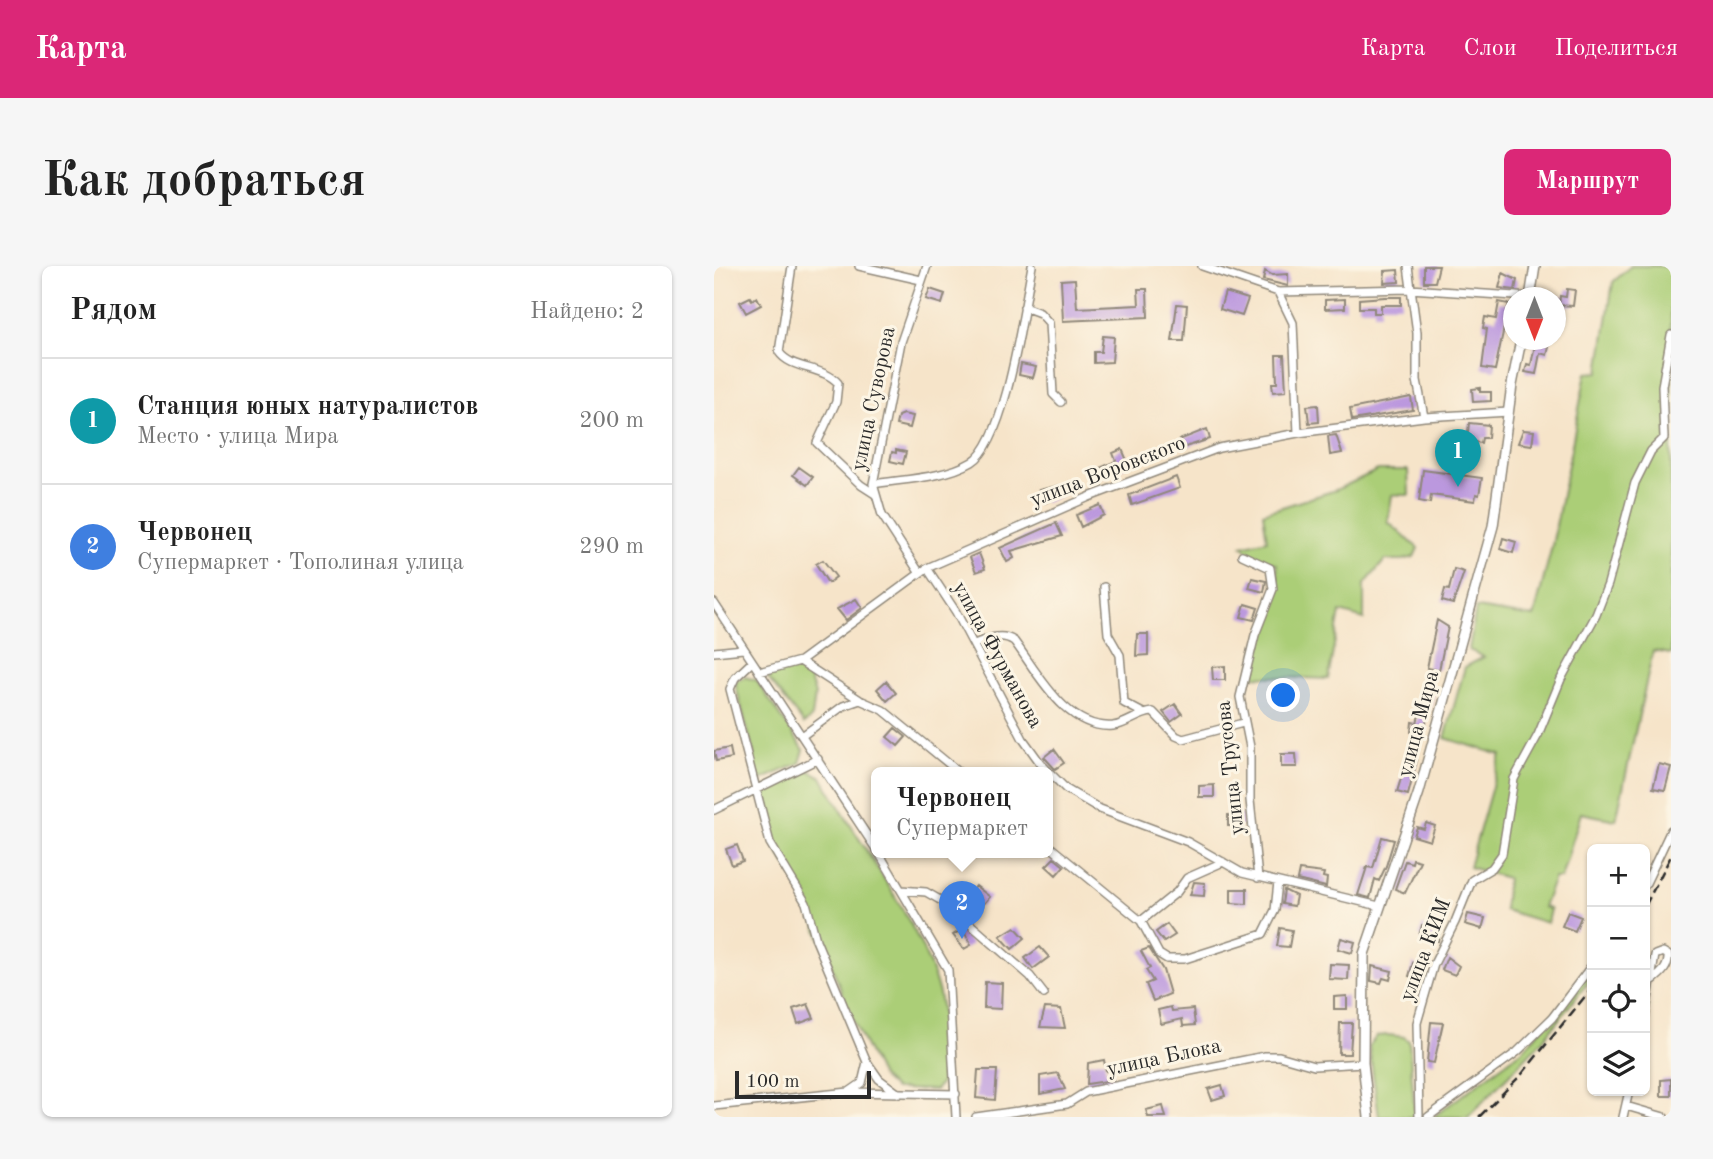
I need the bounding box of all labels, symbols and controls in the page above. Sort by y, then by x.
text: Карта [35,33,127,66]
text: Карта [1361,37,1426,61]
text: Слои [1464,37,1517,61]
text: Поделиться [1555,37,1678,61]
button: Маршрут [1504,149,1671,215]
text: Как добраться [42,158,366,207]
north arrow [1503,287,1566,350]
text: Рядом [70,296,157,326]
text: Найдено: 2 [530,300,644,323]
street label: улица Суворова [848,325,900,473]
text: Станция юных натуралистов [137,394,478,420]
text: 1 [86,409,100,432]
text: 200 m [579,409,644,432]
text: Место · улица Мира [137,425,339,448]
pin: 1 [1435,429,1481,487]
street label: улица Воровского [1027,433,1189,511]
text: Червонец [137,520,252,546]
text: 2 [86,535,100,558]
text: 290 m [579,535,644,558]
text: Супермаркет · Тополиная улица [137,551,464,574]
street label: улица Фурманова [948,578,1046,732]
street label: улица Мира [1395,668,1443,780]
your location [1266,678,1300,712]
street label: улица Трусова [1213,700,1249,836]
popup [871,767,1053,858]
text: Червонец [896,786,1011,812]
text: Супермаркет [896,817,1028,840]
map controls [1587,844,1650,1096]
button: + [1587,844,1650,907]
pin: 2 [939,881,985,939]
street label: улица КИМ [1397,896,1455,1004]
button: − [1587,907,1650,970]
button: locate [1587,970,1650,1033]
button: layers [1587,1033,1650,1096]
street label: улица Блока [1105,1036,1223,1080]
scale bar [735,1068,872,1100]
text: 100 m [746,1073,799,1092]

